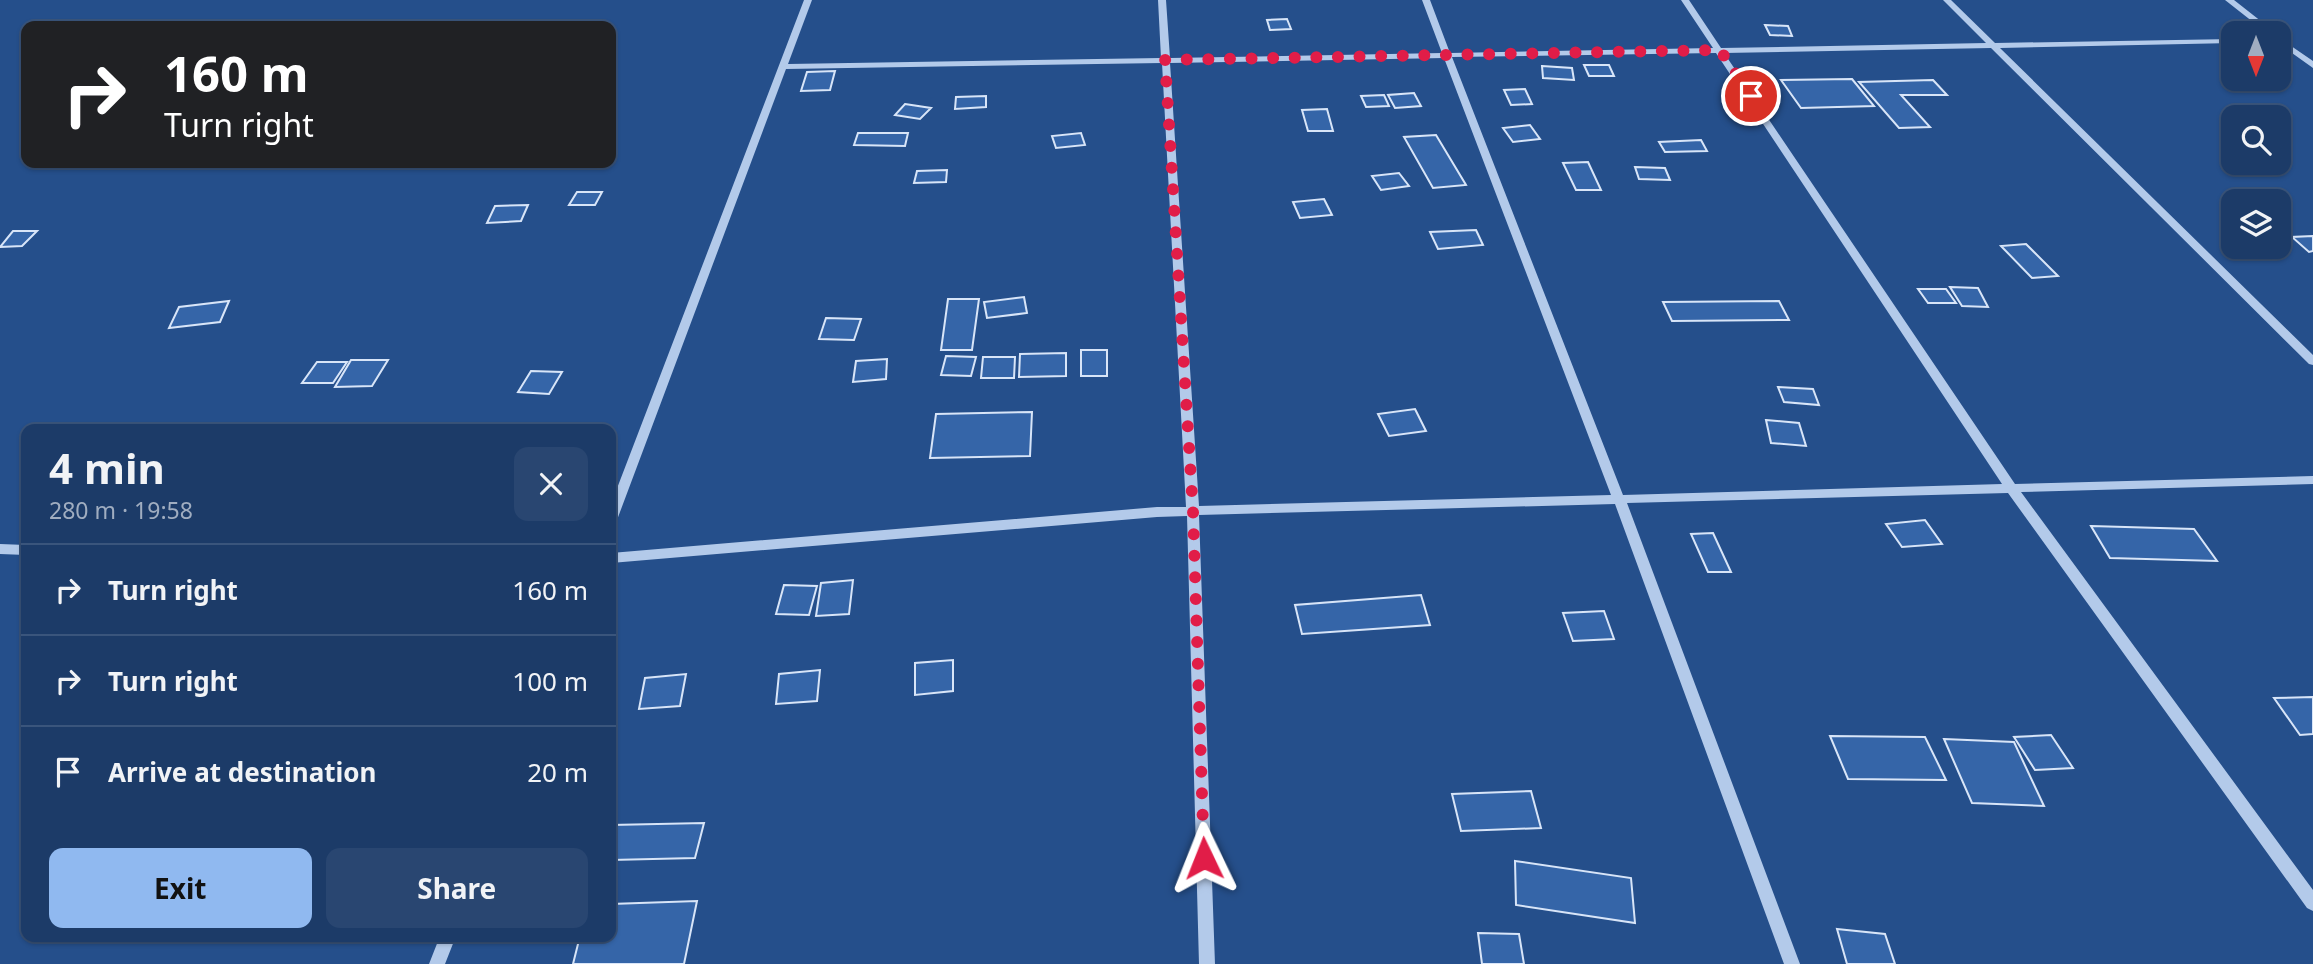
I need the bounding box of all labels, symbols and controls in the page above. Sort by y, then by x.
north arrow [2221,21,2291,91]
map controls [2221,21,2291,259]
text: 160 m [164,40,309,106]
icon: right [49,49,140,140]
pin [1721,66,1781,126]
icon: arrive [1732,77,1770,115]
text: Turn right [164,103,314,146]
button: search [2221,105,2291,175]
button: layers [2221,189,2291,259]
text: 4 min [49,439,165,496]
button: close [514,447,588,521]
text: 280 m · 19:58 [49,494,193,526]
icon: right [49,571,87,609]
text: Turn right [108,572,238,608]
text: 160 m [512,572,588,608]
icon: right [49,662,87,700]
text: Turn right [108,663,238,699]
text: 100 m [512,663,588,699]
icon: arrive [49,753,87,791]
text: Arrive at destination [108,754,377,790]
text: 20 m [527,754,588,790]
position arrow [1167,821,1241,895]
button: Exit [49,848,312,928]
button: Share [326,848,588,928]

